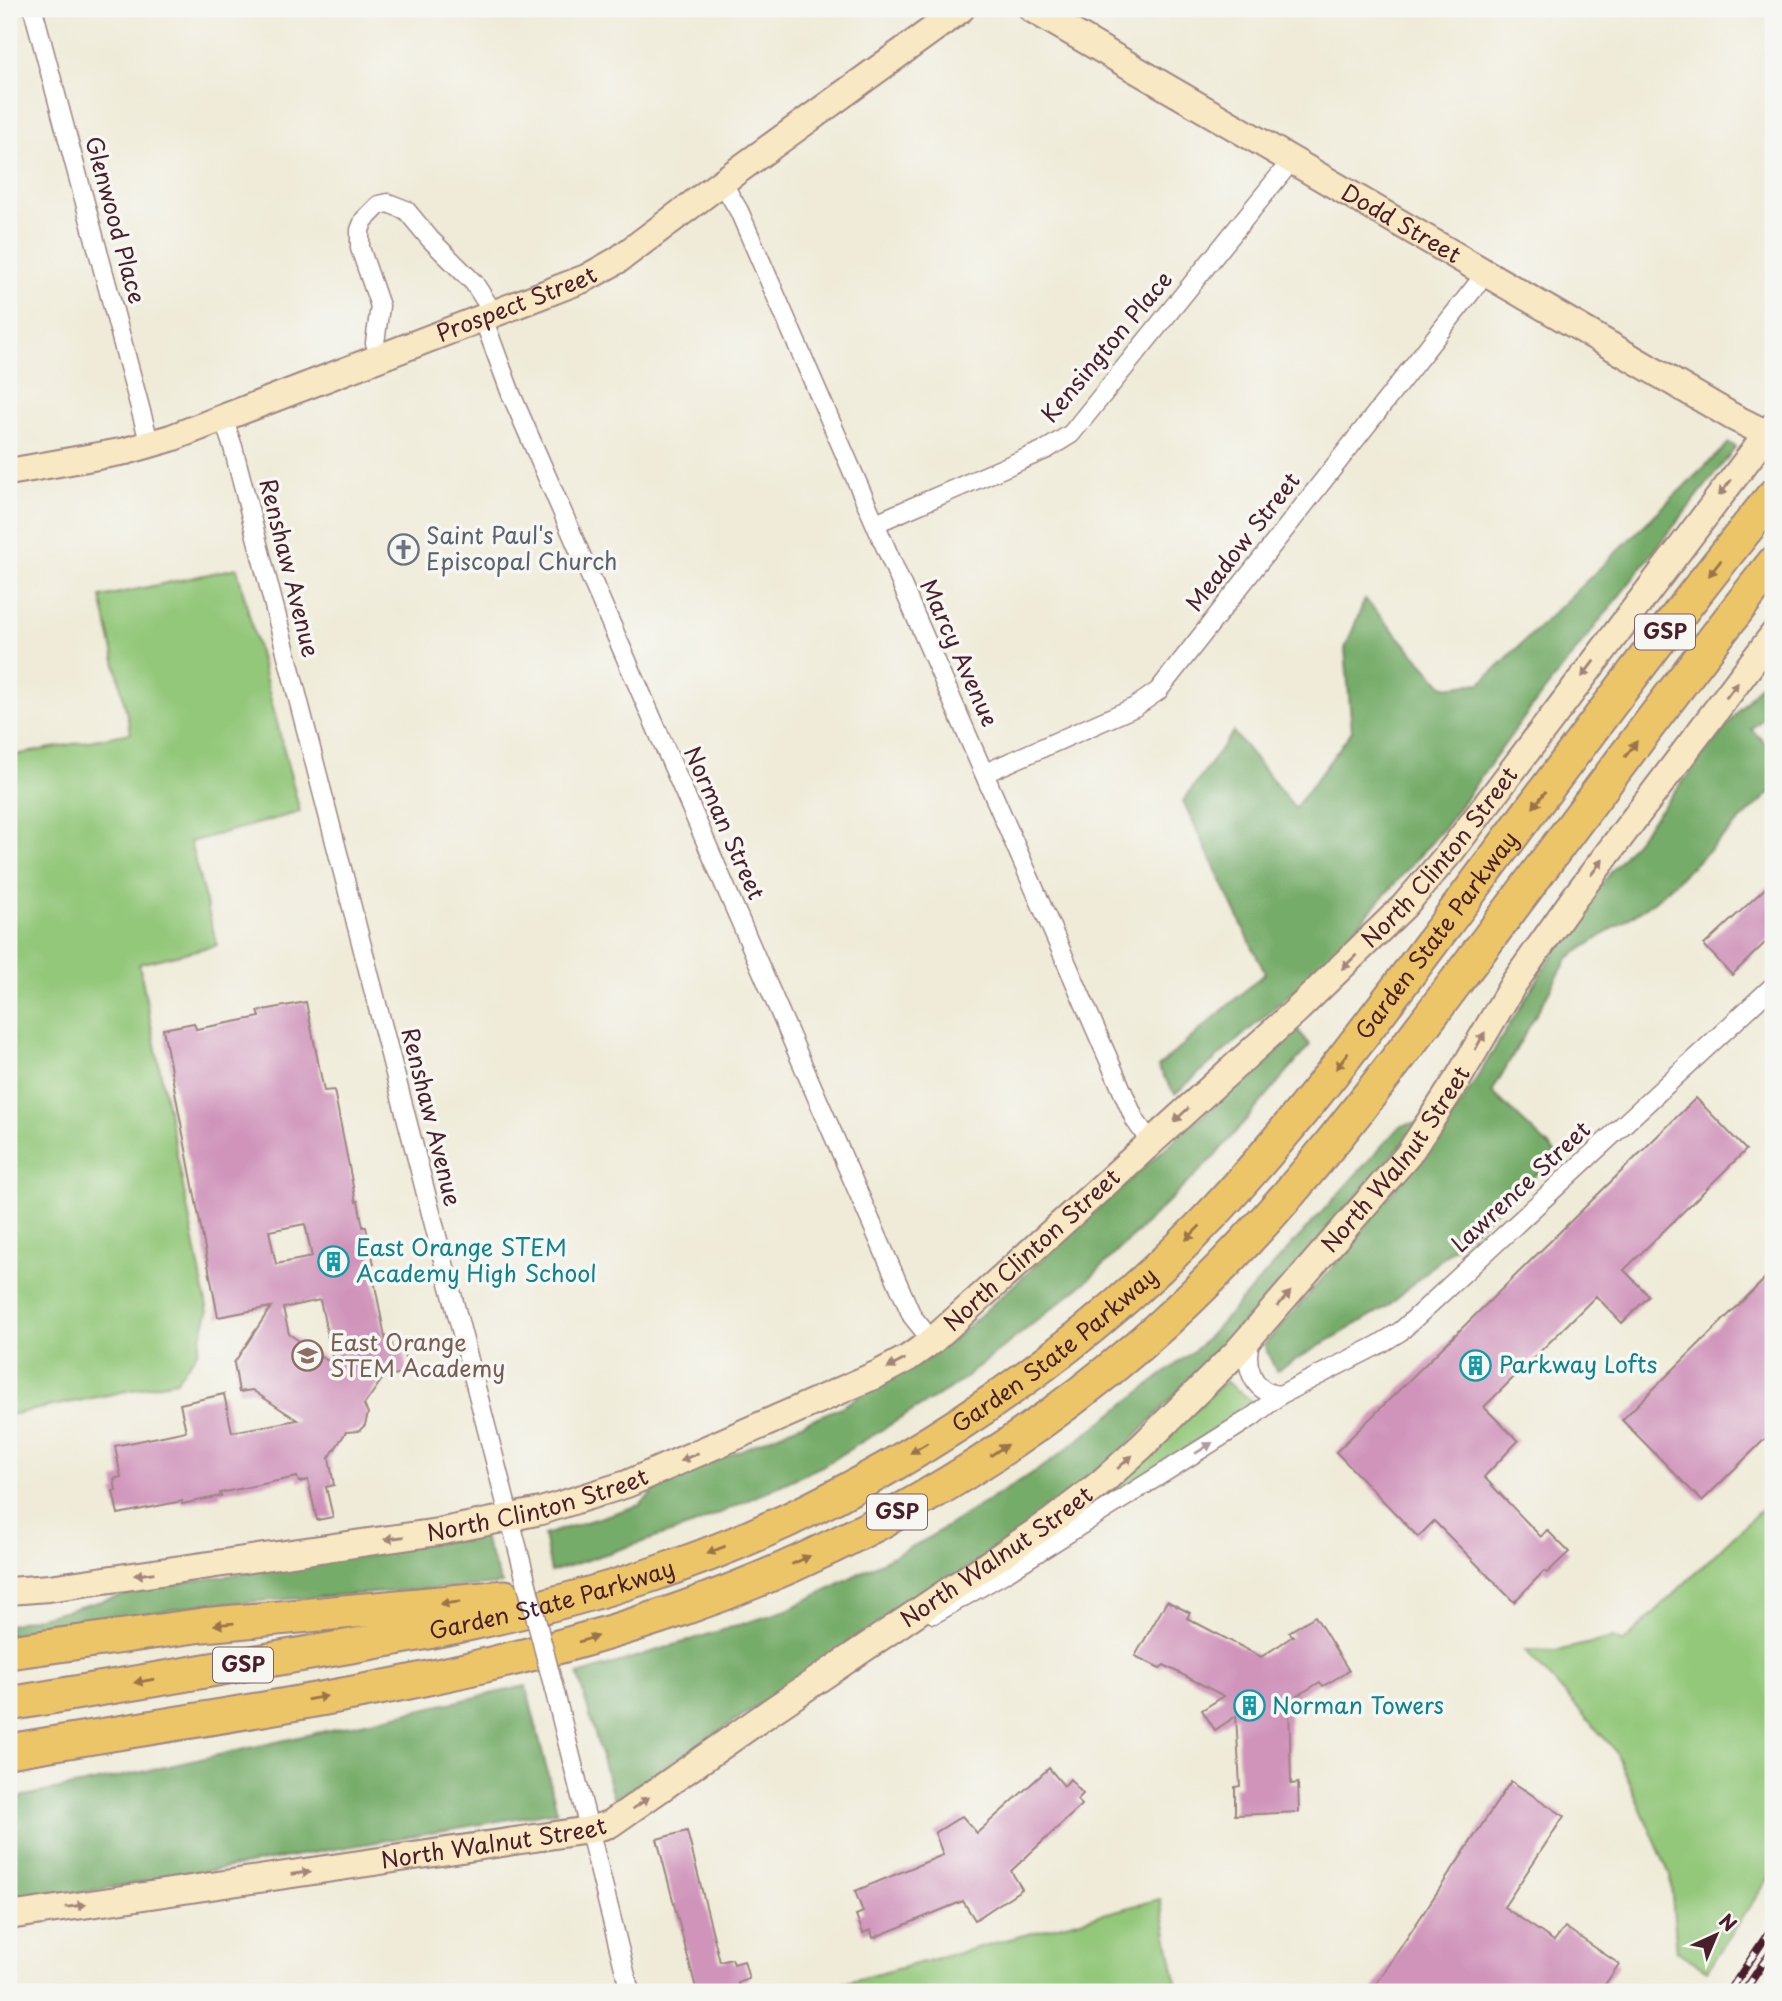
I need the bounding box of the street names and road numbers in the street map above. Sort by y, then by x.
street label: Glenwood Place [77,132,156,307]
street label: Dodd Street [1335,174,1468,271]
street label: Prospect Street [430,256,603,350]
street label: Kensington Place [1032,262,1180,430]
street label: Meadow Street [1176,464,1307,618]
street label: Renshaw Avenue [251,475,330,660]
street label: Marcy Avenue [912,573,1009,732]
road number: GSP [1635,614,1695,650]
street label: Norman Street [676,740,775,905]
street label: North Clinton Street [1352,758,1525,955]
street label: Garden State Parkway [1346,823,1525,1046]
street label: Renshaw Avenue [393,1024,472,1209]
street label: North Walnut Street [1312,1059,1478,1260]
street label: Lawrence Street [1442,1112,1598,1260]
street label: North Clinton Street [935,1160,1127,1339]
street label: Garden State Parkway [944,1258,1164,1441]
street label: North Clinton Street [424,1458,653,1549]
street label: North Walnut Street [892,1477,1100,1635]
road number: GSP [867,1494,927,1530]
street label: Garden State Parkway [426,1549,679,1647]
road number: GSP [213,1648,273,1682]
street label: North Walnut Street [378,1807,610,1877]

